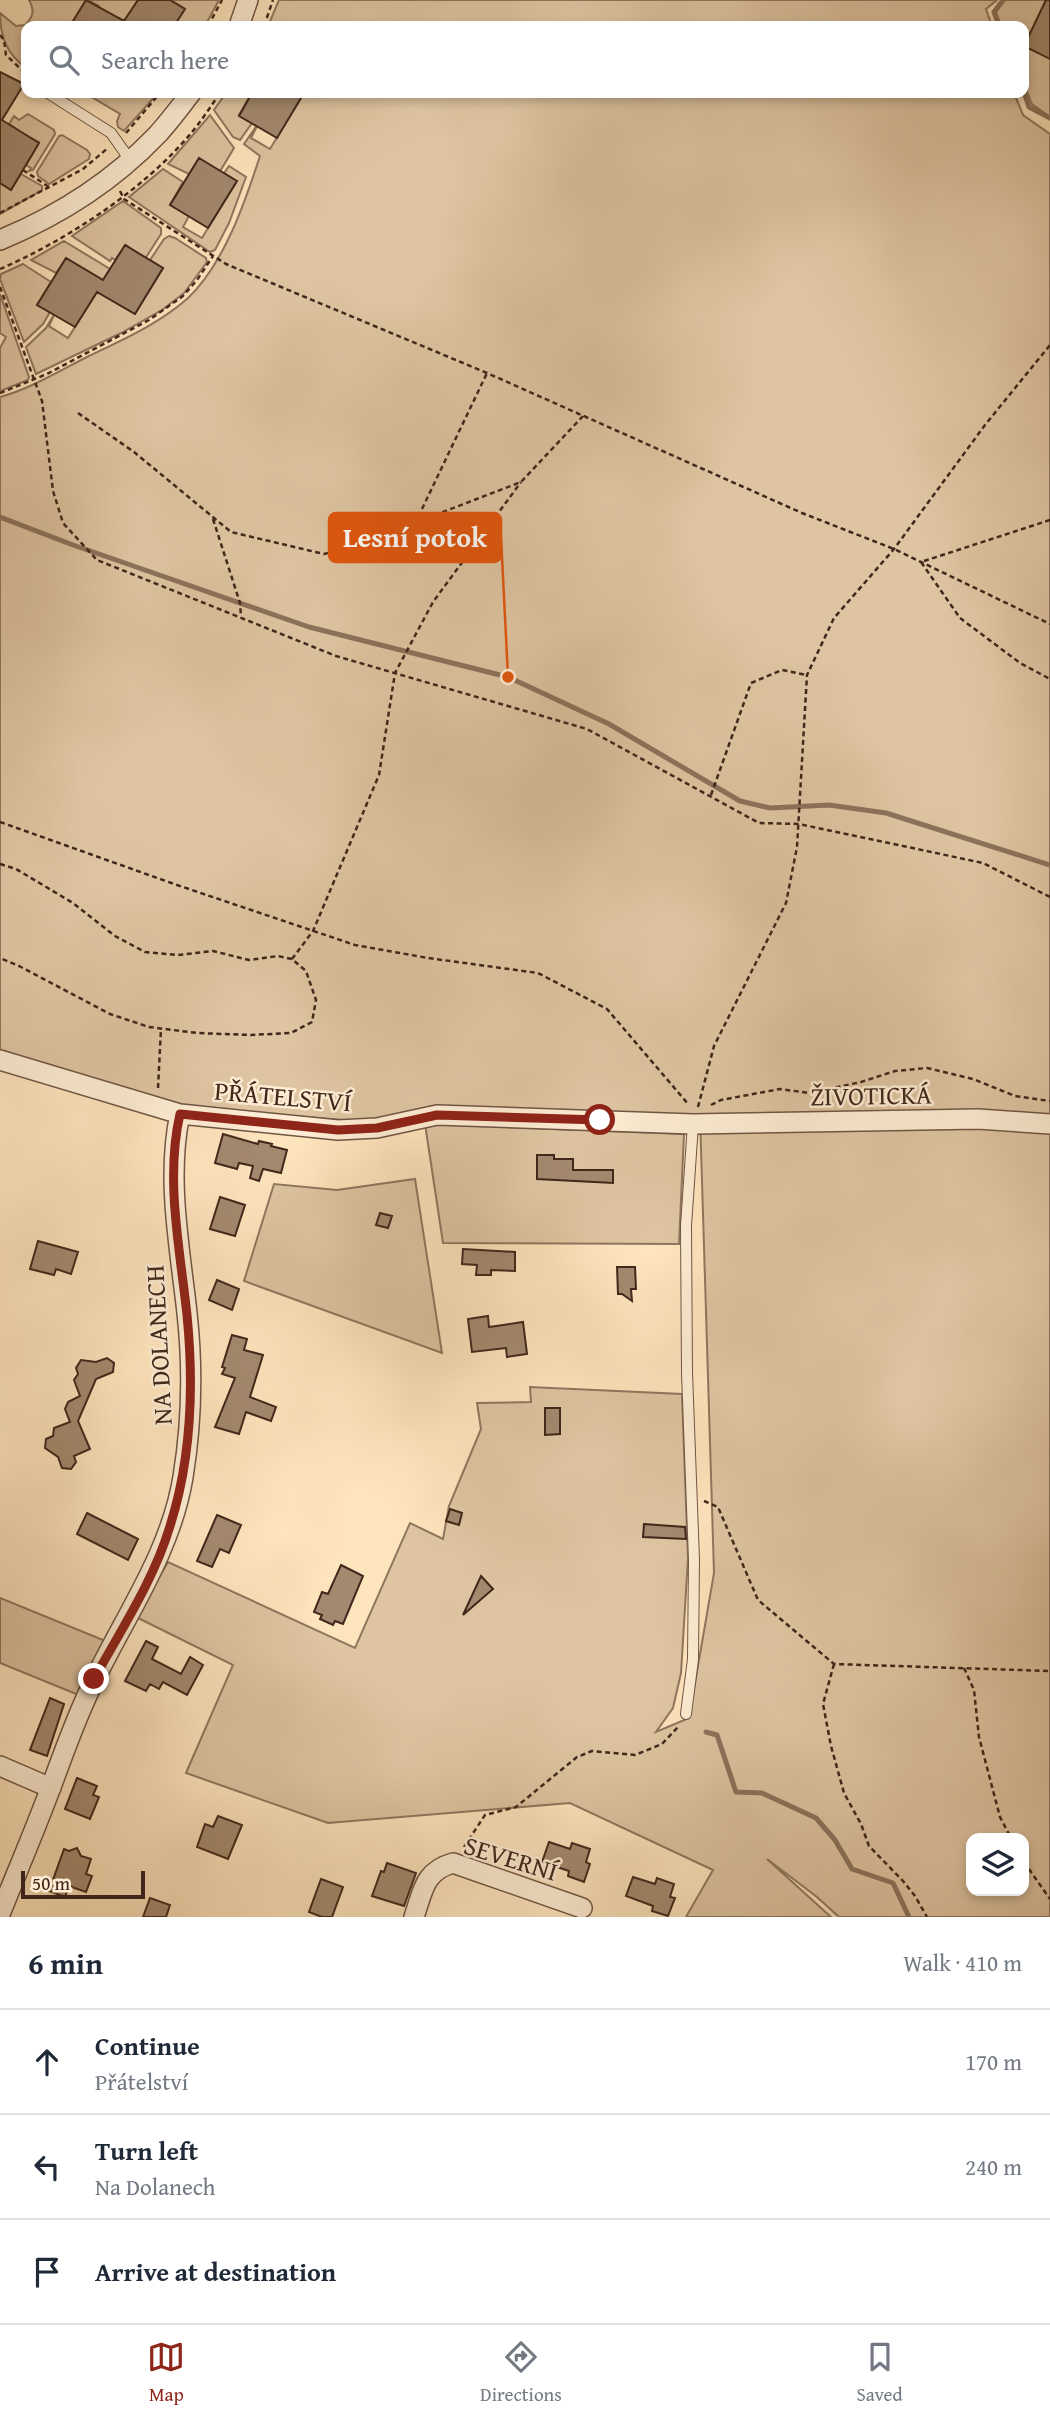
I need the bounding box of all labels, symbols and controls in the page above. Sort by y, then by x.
search box [21,21,1029,98]
text: Search here [101,40,229,79]
icon: search [45,41,83,79]
callout: Lesní potok [329,513,501,562]
text: Lesní potok [343,516,488,557]
street label: PŘÁTELSTVÍ [213,1071,354,1122]
street label: ŽIVOTICKÁ [810,1074,932,1116]
route start [584,1104,615,1135]
street label: NA DOLANECH [134,1264,182,1426]
route end [78,1663,109,1694]
street label: SEVERNÍ [459,1825,564,1891]
map controls [966,1833,1029,1896]
button: layers [966,1833,1029,1896]
scale bar [21,1868,145,1900]
text: 50 m [32,1869,70,1897]
text: 6 min [28,1941,103,1985]
text: Walk · 410 m [903,1946,1022,1979]
text: Continue [95,2026,200,2065]
icon: ahead [28,2043,66,2081]
text: 170 m [965,2045,1022,2078]
text: Přátelství [95,2065,188,2098]
text: Turn left [95,2131,198,2170]
icon: left [28,2148,66,2186]
text: 240 m [965,2150,1022,2183]
text: Na Dolanech [95,2170,215,2203]
text: Arrive at destination [95,2252,336,2291]
icon: arrive [28,2253,66,2291]
tab: Map [147,2338,185,2408]
tab: Directions [480,2338,562,2408]
tab: Saved [857,2338,903,2408]

